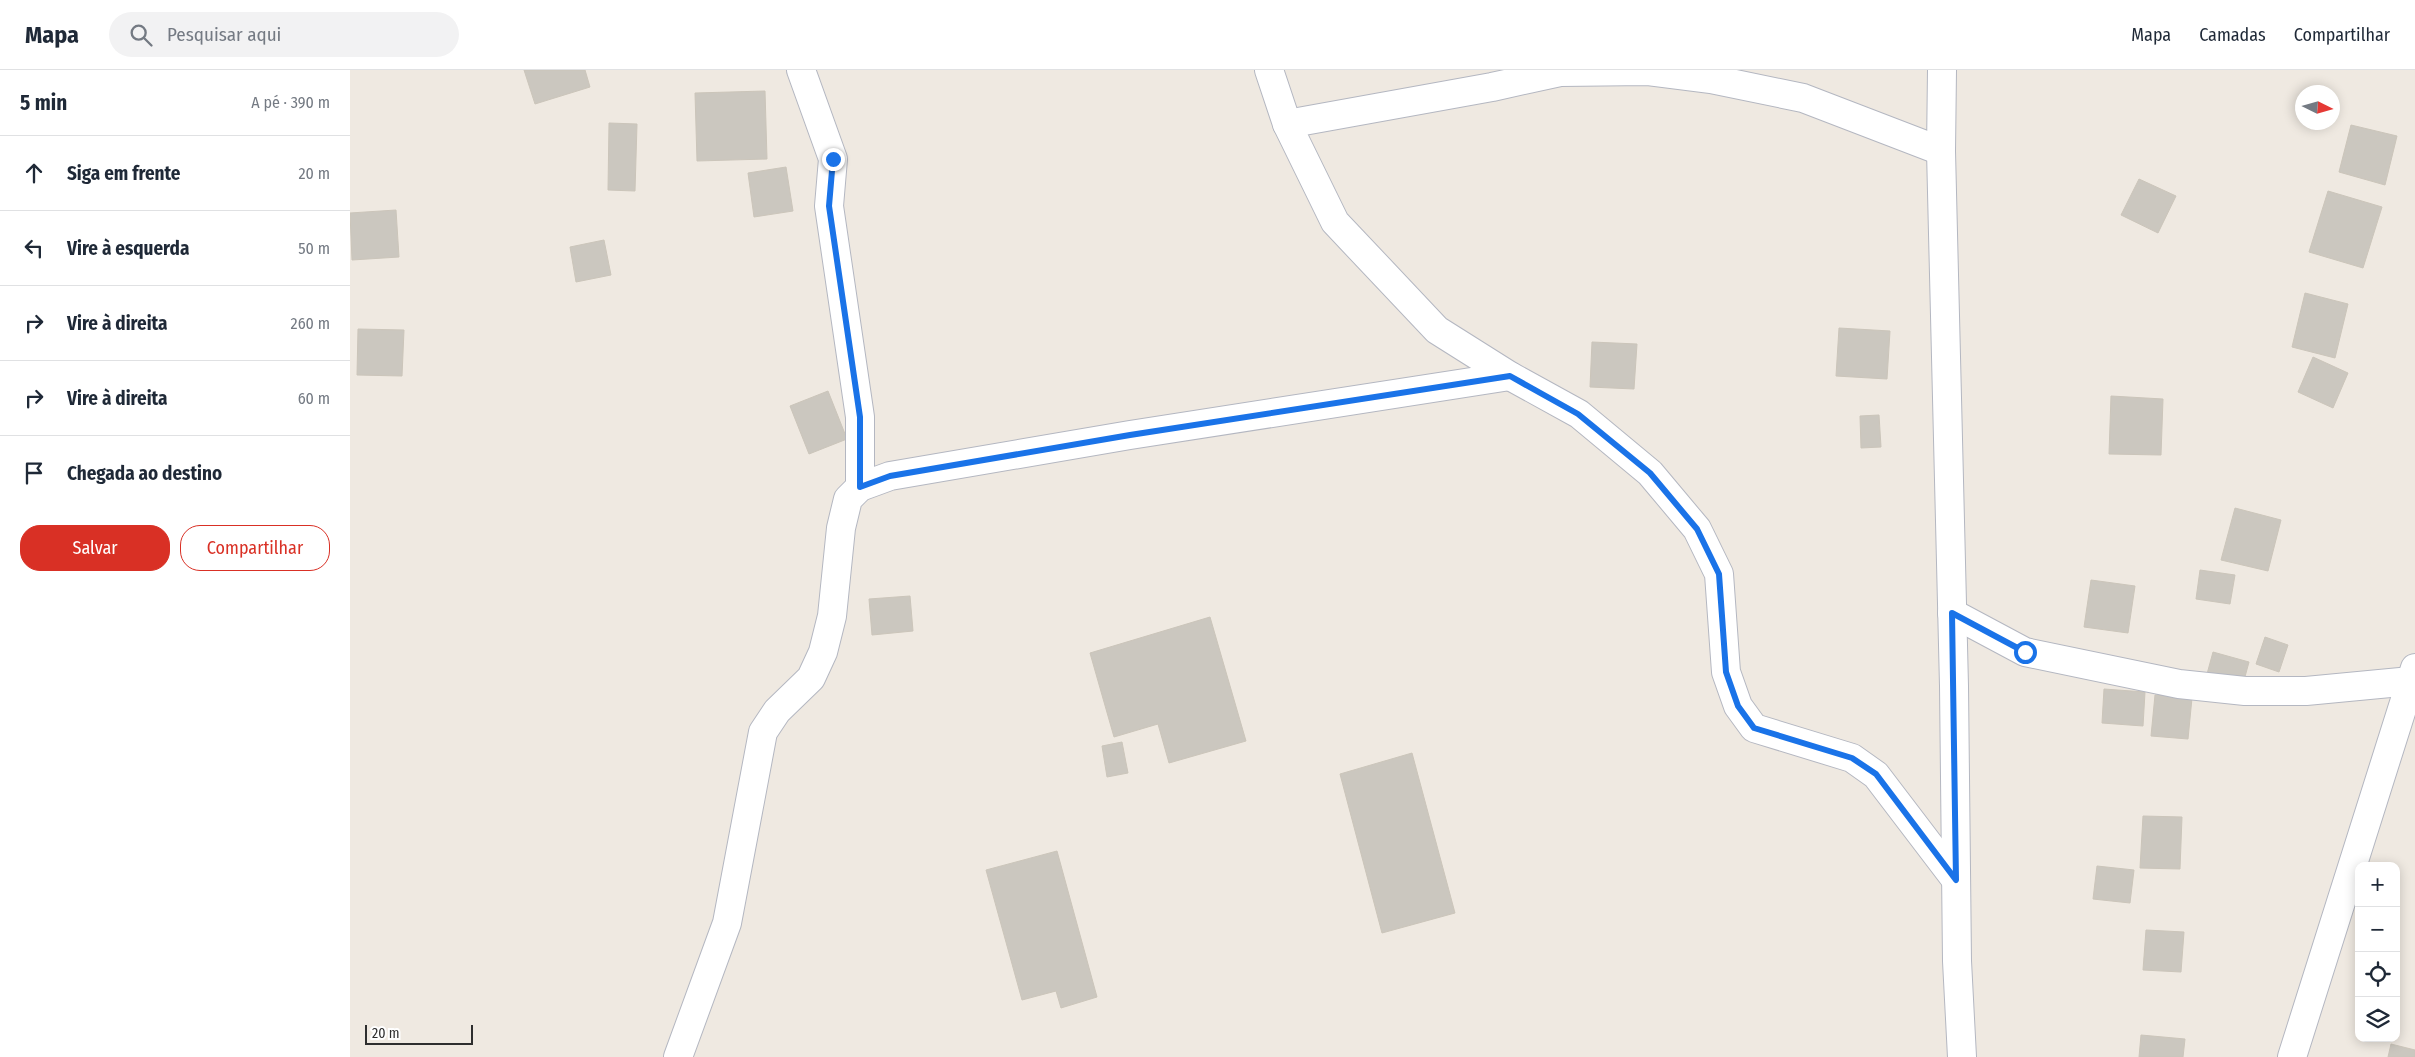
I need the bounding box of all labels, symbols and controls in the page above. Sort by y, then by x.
search box [109,12,459,57]
text: Mapa [25,21,79,49]
icon: search [127,21,155,49]
text: Pesquisar aqui [167,23,281,46]
text: Mapa [2131,24,2171,46]
text: Camadas [2199,24,2266,46]
text: Compartilhar [2294,24,2390,46]
north arrow [2295,85,2340,130]
text: 5 min [20,90,67,116]
text: A pé · 390 m [251,93,330,112]
route end [822,148,845,171]
icon: ahead [20,159,48,187]
text: Siga em frente [67,162,181,185]
text: 20 m [299,164,330,183]
icon: left [20,234,48,262]
text: Vire à esquerda [67,237,189,260]
text: 50 m [298,239,330,258]
icon: right [20,309,48,337]
text: Vire à direita [67,312,168,335]
text: 260 m [291,314,330,333]
icon: right [20,384,48,412]
text: Vire à direita [67,387,168,410]
text: 60 m [298,389,330,408]
icon: arrive [20,459,48,487]
text: Chegada ao destino [67,462,222,485]
button: Salvar [20,525,170,571]
button: Compartilhar [180,525,330,571]
route start [2014,641,2037,664]
map controls [2355,862,2400,1042]
button: + [2355,862,2400,907]
button: − [2355,907,2400,952]
button: locate [2355,952,2400,997]
button: layers [2355,997,2400,1042]
scale bar [365,1022,472,1045]
text: 20 m [372,1025,400,1042]

